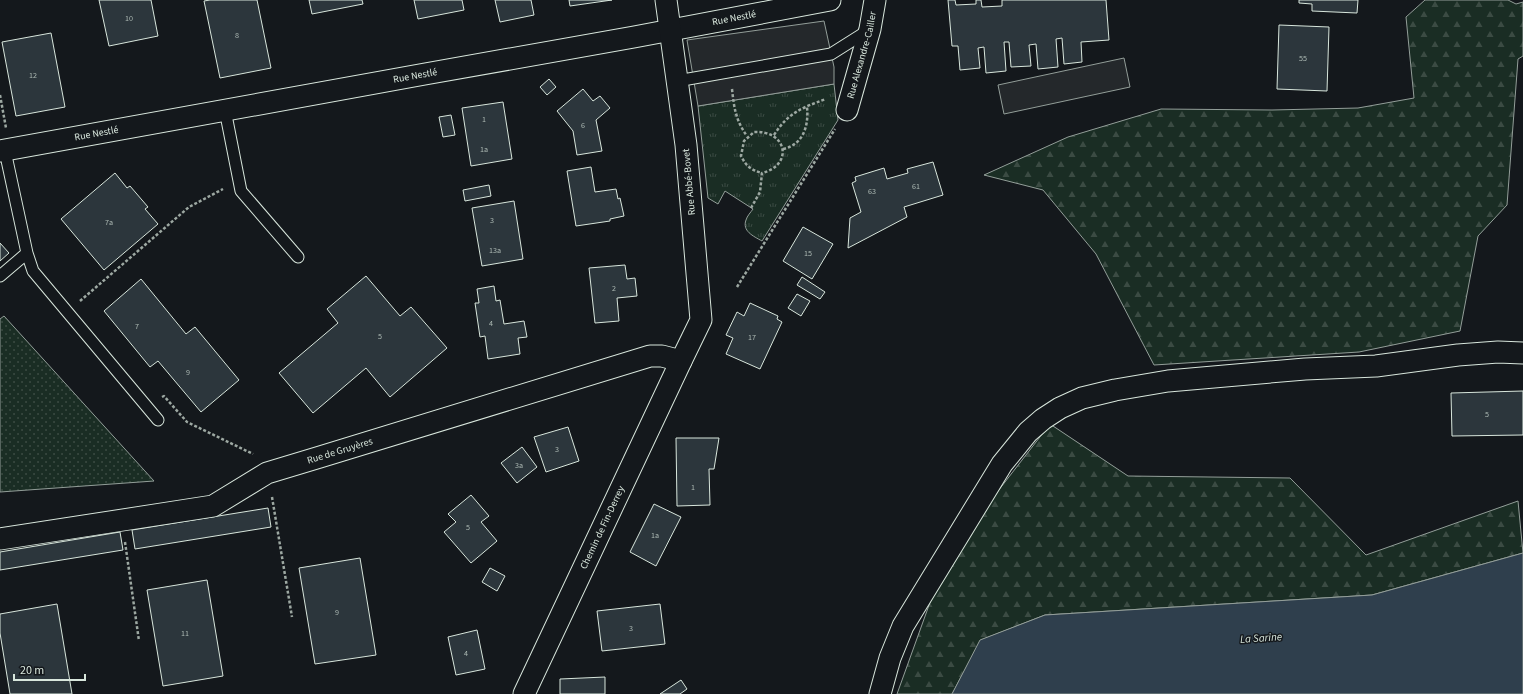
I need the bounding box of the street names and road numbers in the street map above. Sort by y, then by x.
street label: Rue Nestlé [711,7,757,29]
street label: Rue Alexandre-Cailler [844,10,880,100]
street label: Rue Nestlé [392,65,438,87]
street label: Rue Nestlé [73,123,120,144]
street label: Rue Abbé-Bovet [679,147,699,216]
street label: Rue de Gruyères [305,434,374,468]
street label: Chemin de Fin-Derrey [577,483,628,572]

